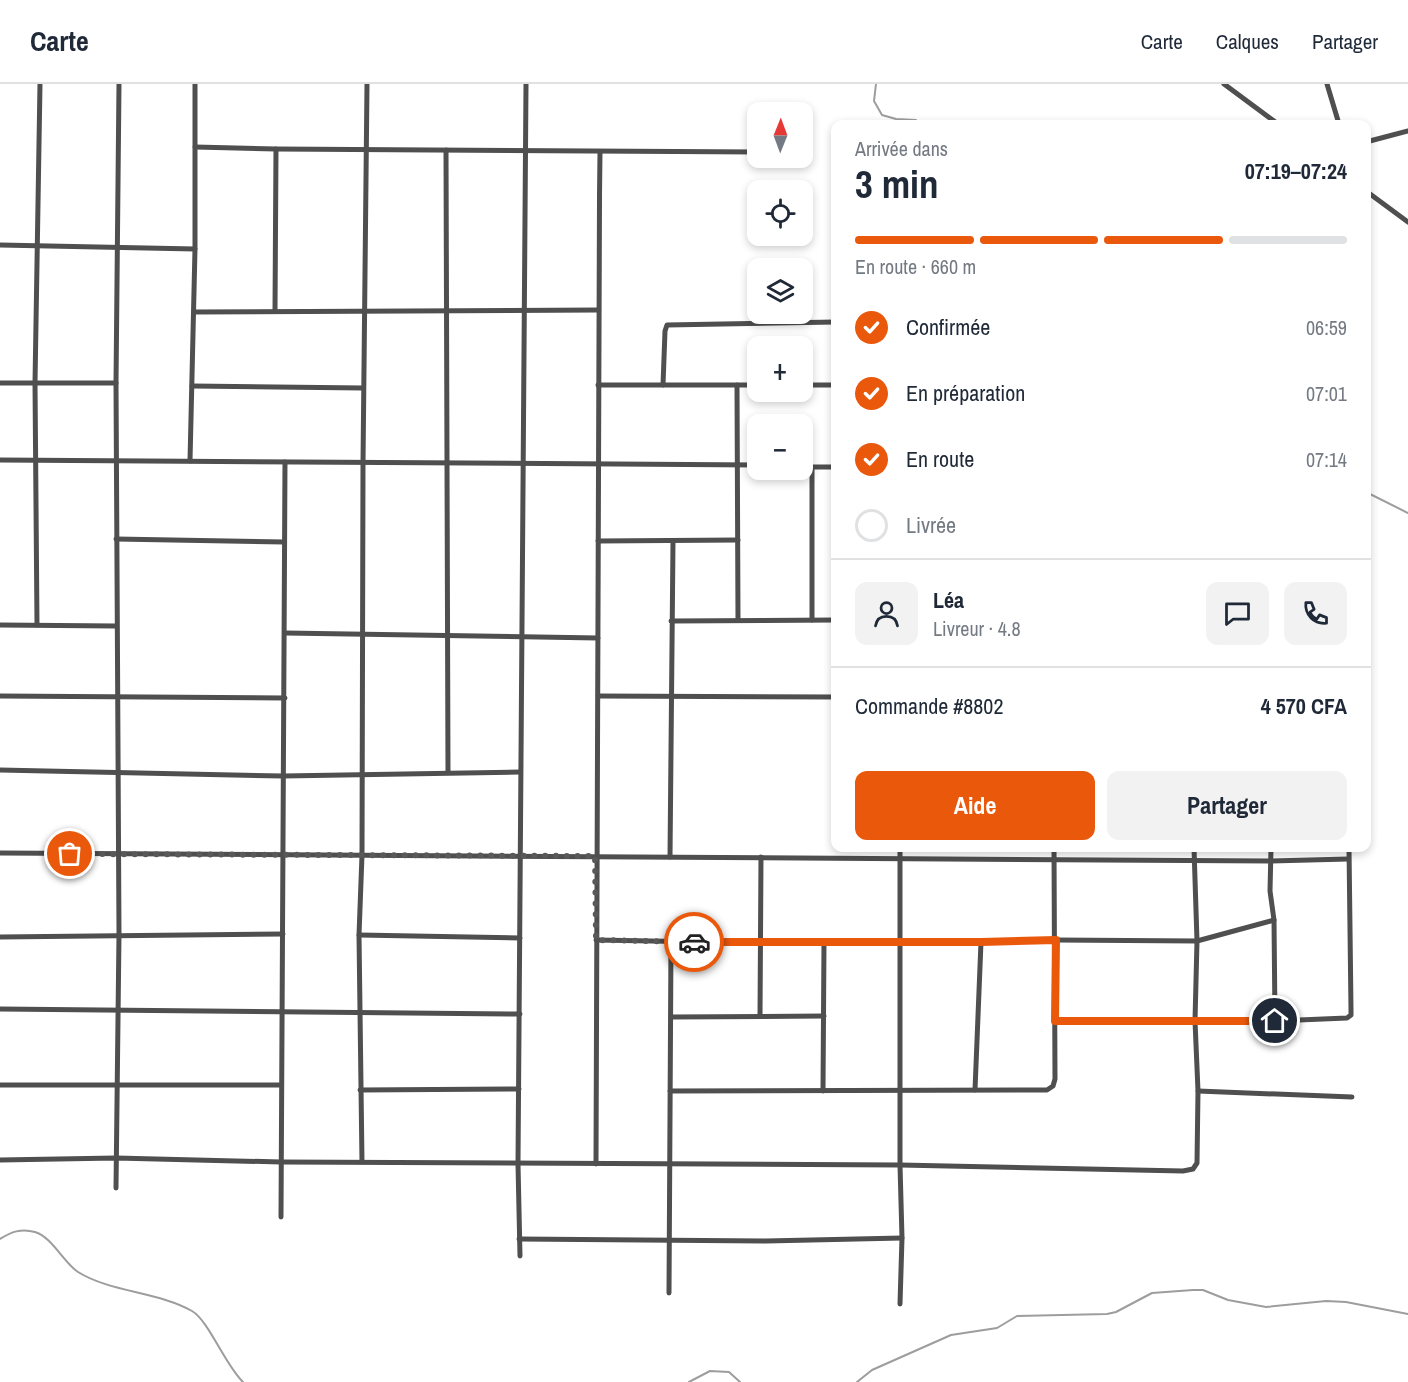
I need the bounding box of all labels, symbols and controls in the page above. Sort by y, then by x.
text: Carte [30,22,89,60]
text: Carte [1141,27,1183,56]
text: Calques [1216,27,1279,56]
text: Partager [1312,27,1378,56]
north arrow [747,102,813,168]
map controls [747,102,813,480]
text: Arrivée dans [855,135,948,162]
text: 07:19–07:24 [1245,156,1347,186]
text: 3 min [855,158,939,210]
button: locate [747,180,813,246]
text: En route · 660 m [855,253,976,280]
button: layers [747,258,813,324]
icon: check [855,311,888,344]
text: Confirmée [906,312,990,342]
text: 06:59 [1306,314,1347,341]
button: + [747,336,813,402]
icon: check [855,377,888,410]
text: En préparation [906,378,1025,408]
text: 07:01 [1306,380,1347,407]
button: − [747,414,813,480]
icon: check [855,443,888,476]
text: En route [906,444,974,474]
text: 07:14 [1306,446,1347,473]
text: Livrée [906,510,956,540]
button: person [855,582,918,645]
button: chat [1206,582,1269,645]
button: phone [1284,582,1347,645]
text: Léa [933,585,964,615]
text: Livreur · 4.8 [933,615,1021,642]
text: Commande #8802 [855,691,1003,721]
text: 4 570 CFA [1261,691,1347,721]
button: Aide [855,771,1095,840]
button: Partager [1107,771,1347,840]
pin [44,828,95,879]
icon: bag [53,837,86,870]
courier [664,912,724,972]
icon: car [678,926,711,959]
pin [1249,995,1300,1046]
icon: home [1258,1004,1291,1037]

